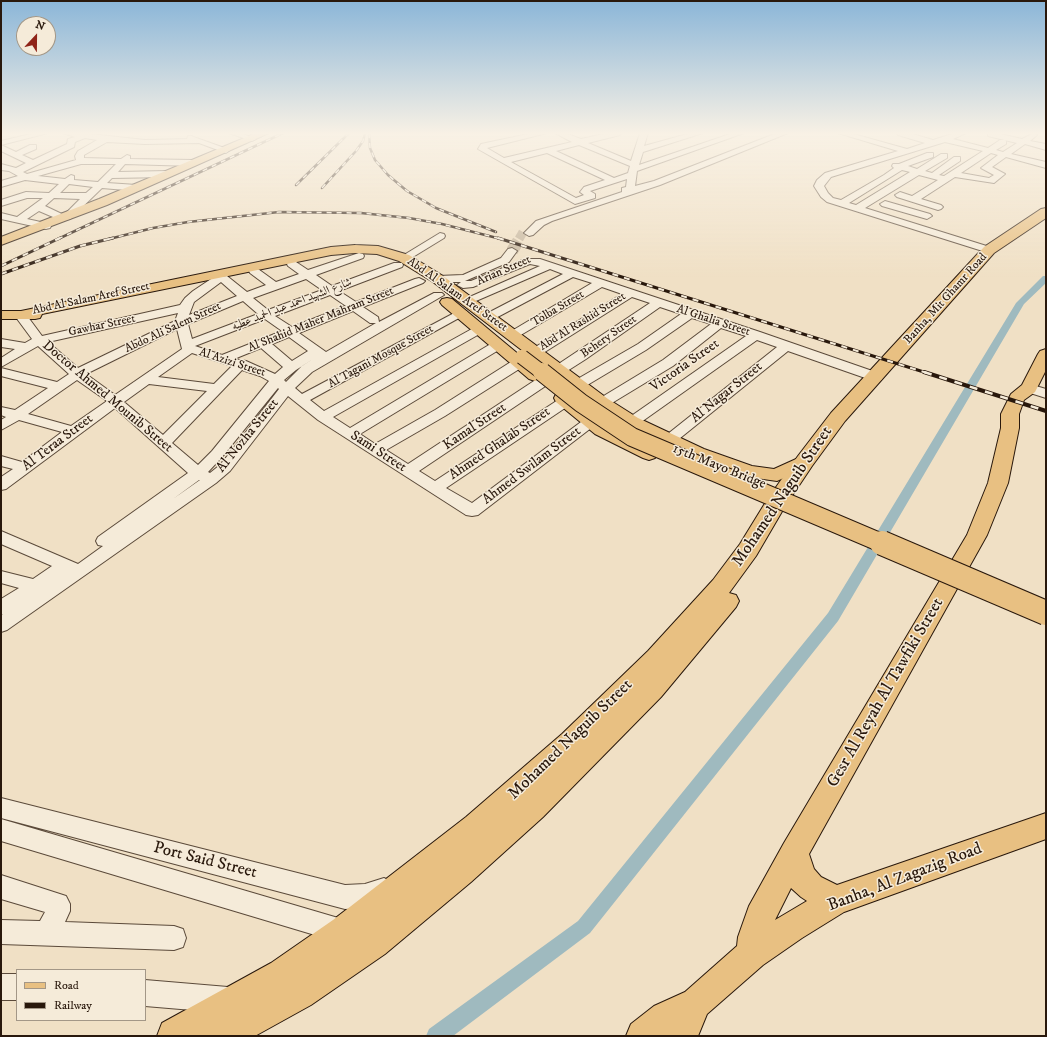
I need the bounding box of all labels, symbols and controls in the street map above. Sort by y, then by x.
north arrow [16,16,56,56]
text: N [33,18,47,34]
street label: Banha, Mit Ghamr Road [901,251,991,347]
street label: Arian Street [475,253,533,289]
street label: Abd Al Salam Aref Street [404,255,510,335]
street label: شارع الشهيد احمد عبد الحميد عطيه [230,275,354,335]
street label: Abd Al Salam Aref Street [31,280,151,318]
street label: Al Shahid Maher Mahram Street [246,284,396,356]
street label: Tolba Street [529,288,587,330]
street label: Abd Al Rashid Street [537,290,629,354]
street label: Abdo Ali Salem Street [123,299,223,357]
street label: Al Ghalia Street [674,302,752,340]
street label: Gawhar Street [67,312,137,340]
street label: Behery Street [578,312,640,362]
street label: Al Tagani Mosque Street [326,322,436,392]
street label: Victoria Street [647,336,723,396]
street label: Doctor Ahmed Mounib Street [38,338,176,456]
street label: Al Azizi Street [197,345,267,381]
street label: Al Nagar Street [688,359,766,427]
street label: Al Nozha Street [213,396,283,476]
street label: Kamal Street [440,400,510,454]
street label: Ahmed Ghalab Street [446,404,554,484]
street label: Al Teraa Street [19,411,97,475]
street label: Ahmed Swilam Street [479,423,585,509]
street label: Mohamed Naguib Street [728,423,838,571]
street label: Sami Street [347,428,409,476]
street label: 15th Mayo Bridge [670,441,768,493]
street label: Gesr Al Reyah Al Tawfiki Street [823,595,949,791]
street label: Mohamed Naguib Street [505,675,637,805]
street label: Port Said Street [151,838,259,884]
street label: Banha, Al Zagazig Road [825,839,985,917]
legend [16,969,146,1021]
text: Road [54,978,79,993]
text: Railway [54,998,92,1013]

